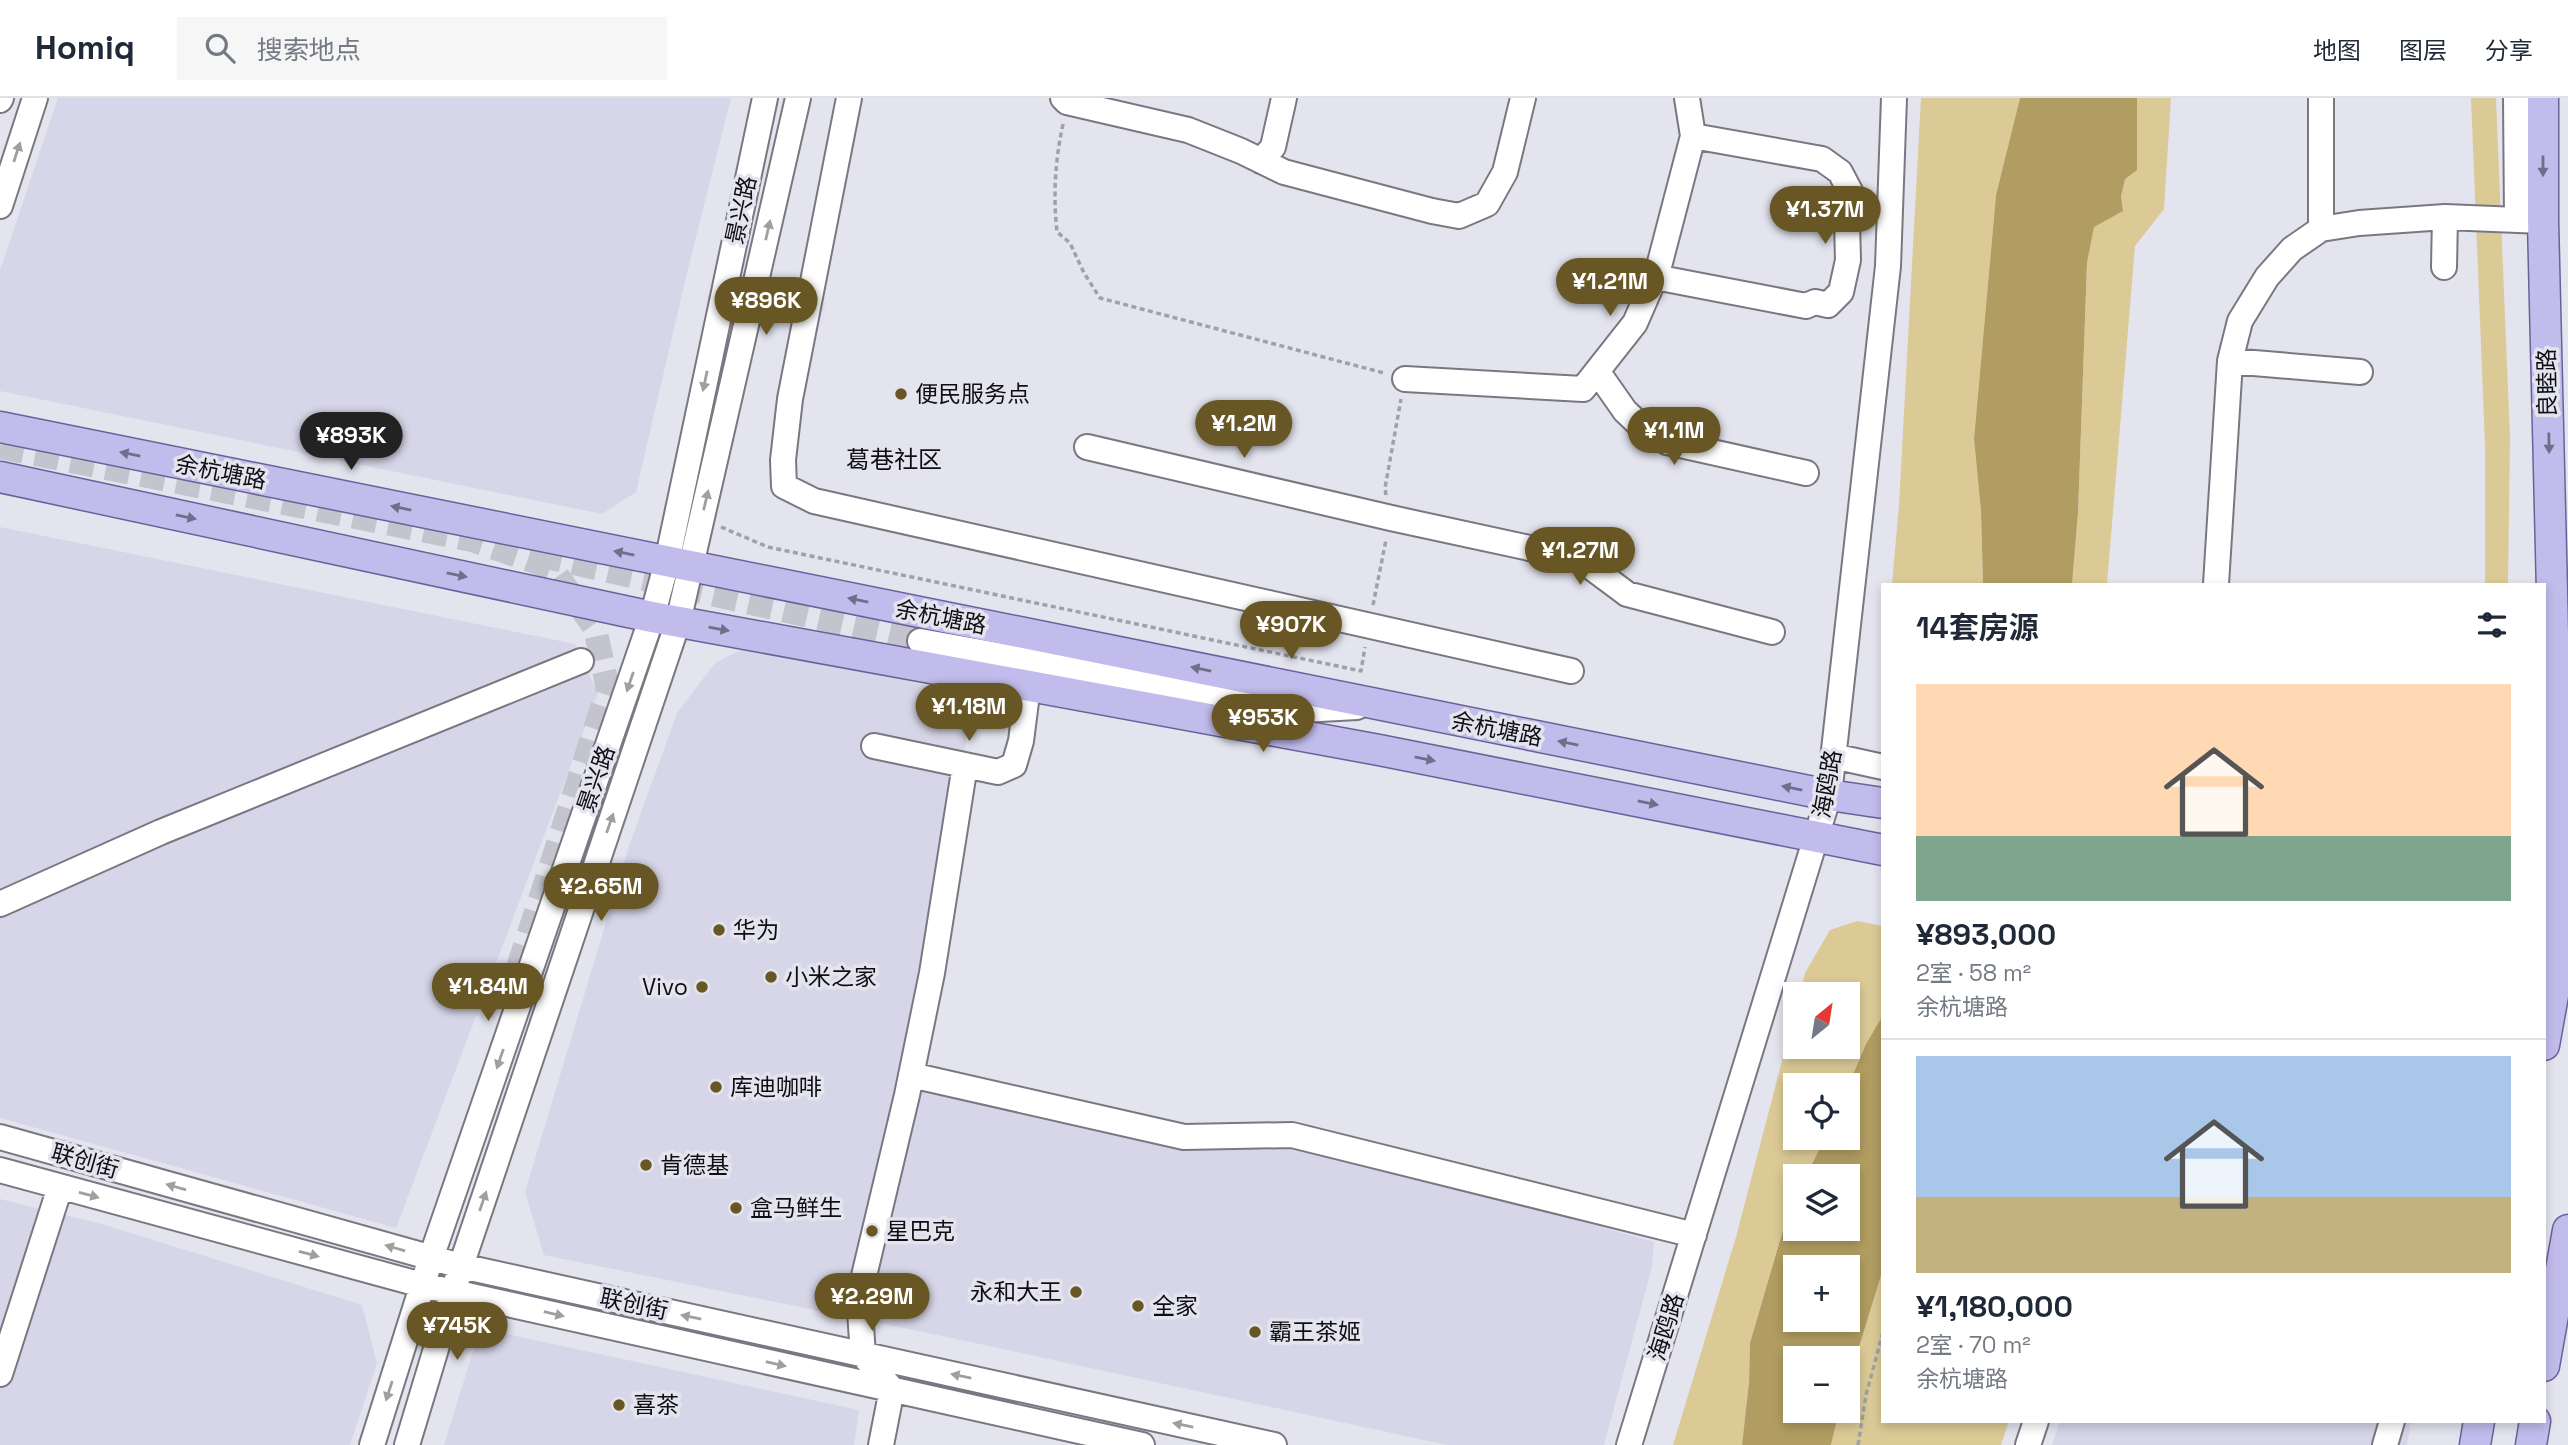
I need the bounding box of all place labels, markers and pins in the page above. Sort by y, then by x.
pin: ¥1.37M [1768,186,1882,246]
pin: ¥1.21M [1553,258,1667,318]
pin: ¥896K [717,278,815,337]
place label: 便民服务点 [915,379,1030,409]
marker: 便民服务点 [893,386,909,402]
pin: ¥1.2M [1195,400,1293,460]
pin: ¥1.1M [1625,408,1723,467]
pin: ¥893K [302,412,400,472]
pin: ¥1.27M [1523,528,1637,587]
pin: ¥907K [1242,602,1340,661]
pin: ¥1.18M [912,684,1026,743]
pin: ¥953K [1214,694,1312,754]
pin: ¥2.65M [544,864,658,923]
place label: 华为 [733,915,779,945]
marker: 华为 [711,922,727,938]
place label: 小米之家 [785,962,877,992]
pin: ¥1.84M [431,964,545,1023]
marker: 小米之家 [763,969,779,985]
place label: Vivo [642,972,688,1002]
marker: Vivo [694,979,710,995]
place label: 库迪咖啡 [730,1072,822,1102]
marker: 库迪咖啡 [708,1079,724,1095]
place label: 肯德基 [660,1150,729,1180]
marker: 肯德基 [638,1157,654,1173]
place label: 盒马鲜生 [750,1193,842,1223]
marker: 盒马鲜生 [728,1200,744,1216]
place label: 星巴克 [886,1216,955,1246]
marker: 星巴克 [864,1223,880,1239]
pin: ¥2.29M [815,1274,929,1333]
place label: 永和大王 [970,1277,1062,1307]
marker: 永和大王 [1068,1284,1084,1300]
place label: 全家 [1152,1291,1198,1321]
marker: 全家 [1130,1298,1146,1314]
pin: ¥745K [408,1302,506,1362]
place label: 霸王茶姬 [1269,1317,1361,1347]
marker: 霸王茶姬 [1247,1324,1263,1340]
place label: 喜茶 [633,1390,679,1420]
marker: 喜茶 [611,1397,627,1413]

